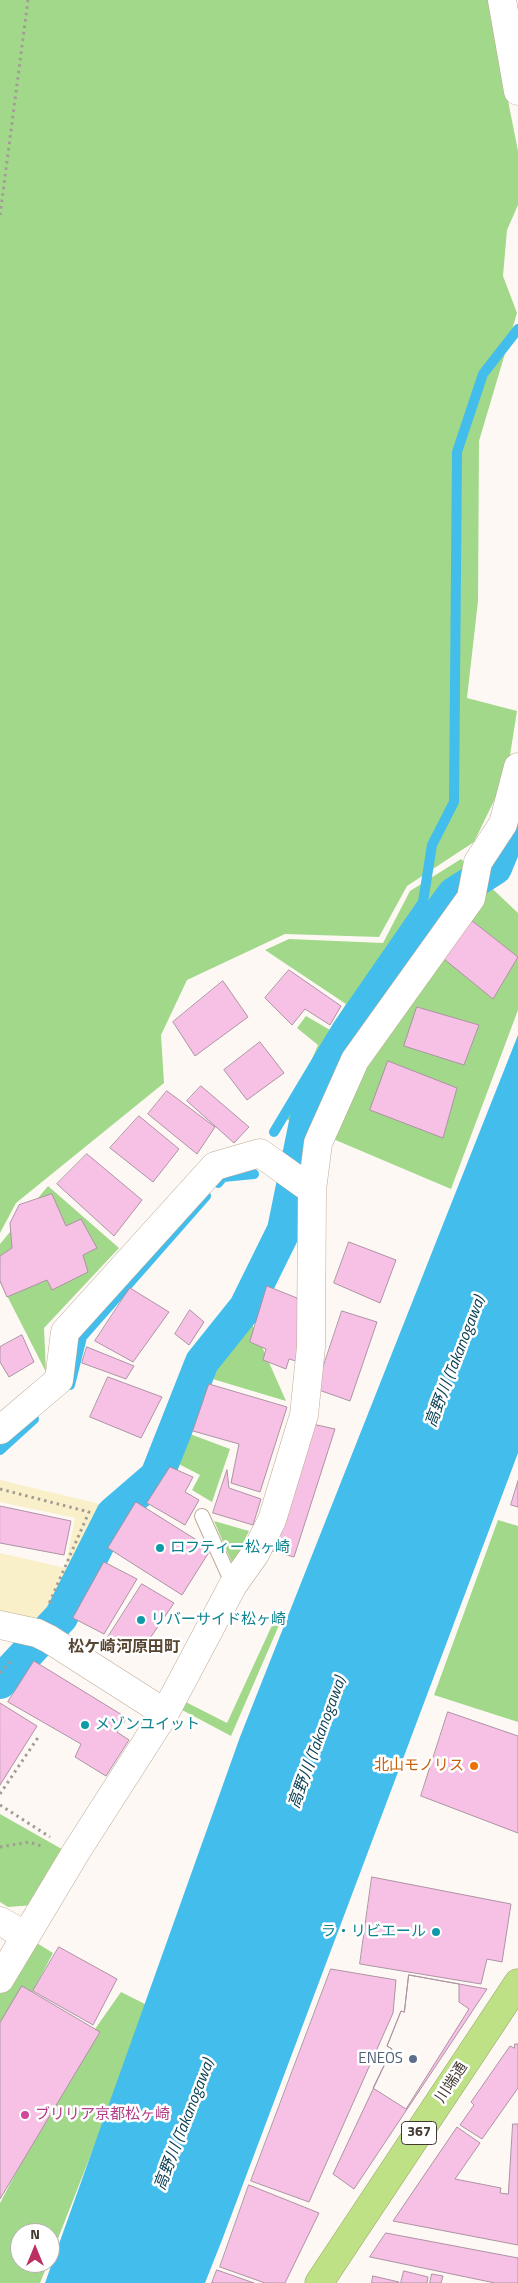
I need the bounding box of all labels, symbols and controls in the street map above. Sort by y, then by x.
water label: 高野川 (Takanogawa) [422,1294,490,1430]
place label: ロフティー松ヶ崎 [170,1539,290,1557]
marker: ロフティー松ヶ崎 [154,1542,166,1554]
place label: リバーサイド松ヶ崎 [151,1611,286,1629]
marker: リバーサイド松ヶ崎 [135,1614,147,1626]
district label: 松ケ崎河原田町 [68,1638,180,1658]
water label: 高野川 (Takanogawa) [285,1675,351,1811]
place label: メゾンユイット [95,1716,200,1734]
marker: メゾンユイット [79,1719,91,1731]
place label: 北山モノリス [374,1757,464,1775]
marker: 北山モノリス [468,1760,480,1772]
place label: ラ・リビエール [321,1923,426,1941]
marker: ラ・リビエール [430,1926,442,1938]
place label: ENEOS [358,2050,403,2068]
marker: ENEOS [407,2053,419,2065]
water label: 高野川 (Takanogawa) [151,2057,219,2193]
street label: 川端通 [432,2059,472,2107]
place label: ブリリア京都松ヶ崎 [35,2106,170,2124]
marker: ブリリア京都松ヶ崎 [19,2109,31,2121]
road number: 367 [402,2122,436,2144]
north arrow [10,2223,60,2273]
text: N [30,2223,40,2244]

